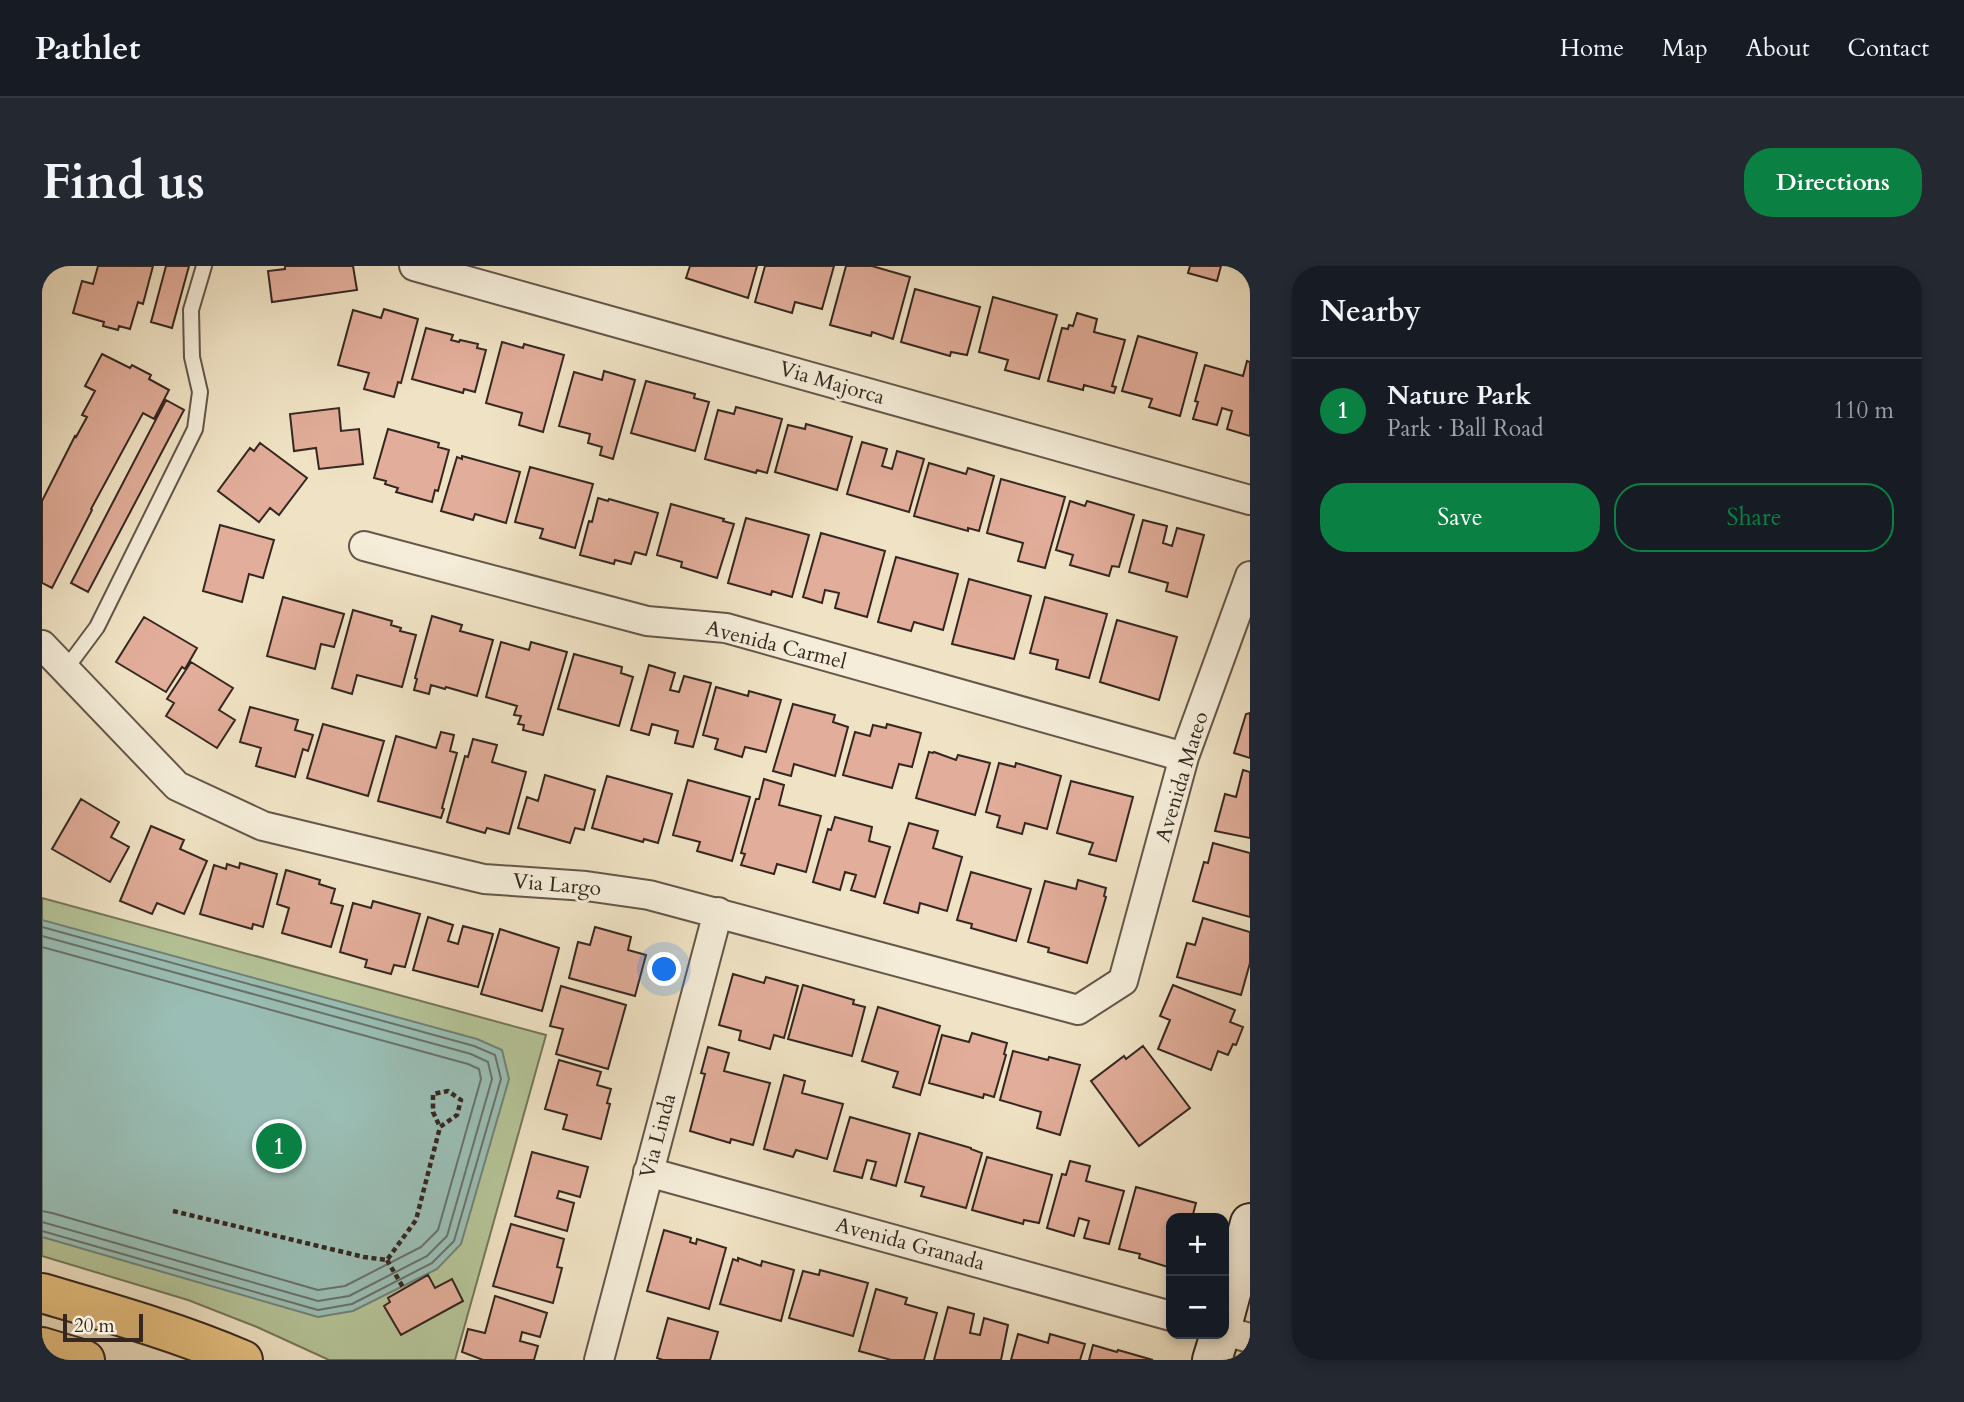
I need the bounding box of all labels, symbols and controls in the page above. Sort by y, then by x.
text: Pathlet [35,26,140,71]
text: Home [1560,32,1624,65]
text: Map [1662,32,1708,65]
text: About [1746,32,1810,65]
text: Contact [1848,32,1929,65]
button: Directions [1744,148,1922,217]
text: Find us [42,149,205,216]
text: Nearby [1320,291,1421,332]
street label: Via Majorca [776,354,888,412]
text: Nature Park [1387,378,1531,413]
text: 1 [1337,395,1349,426]
text: 110 m [1833,395,1894,426]
text: Park · Ball Road [1387,413,1543,444]
button: Save [1320,483,1600,552]
button: Share [1614,483,1894,552]
street label: Avenida Carmel [703,613,849,677]
street label: Avenida Mateo [1148,708,1216,846]
street label: Via Largo [512,867,602,903]
your location [647,952,681,986]
street label: Via Linda [633,1090,683,1182]
pin: 1 [256,1120,302,1172]
street label: Avenida Granada [832,1210,988,1278]
map controls [1166,1213,1229,1339]
button: + [1166,1213,1229,1276]
button: − [1166,1276,1229,1339]
scale bar [63,1311,144,1343]
text: 20 m [74,1313,115,1339]

